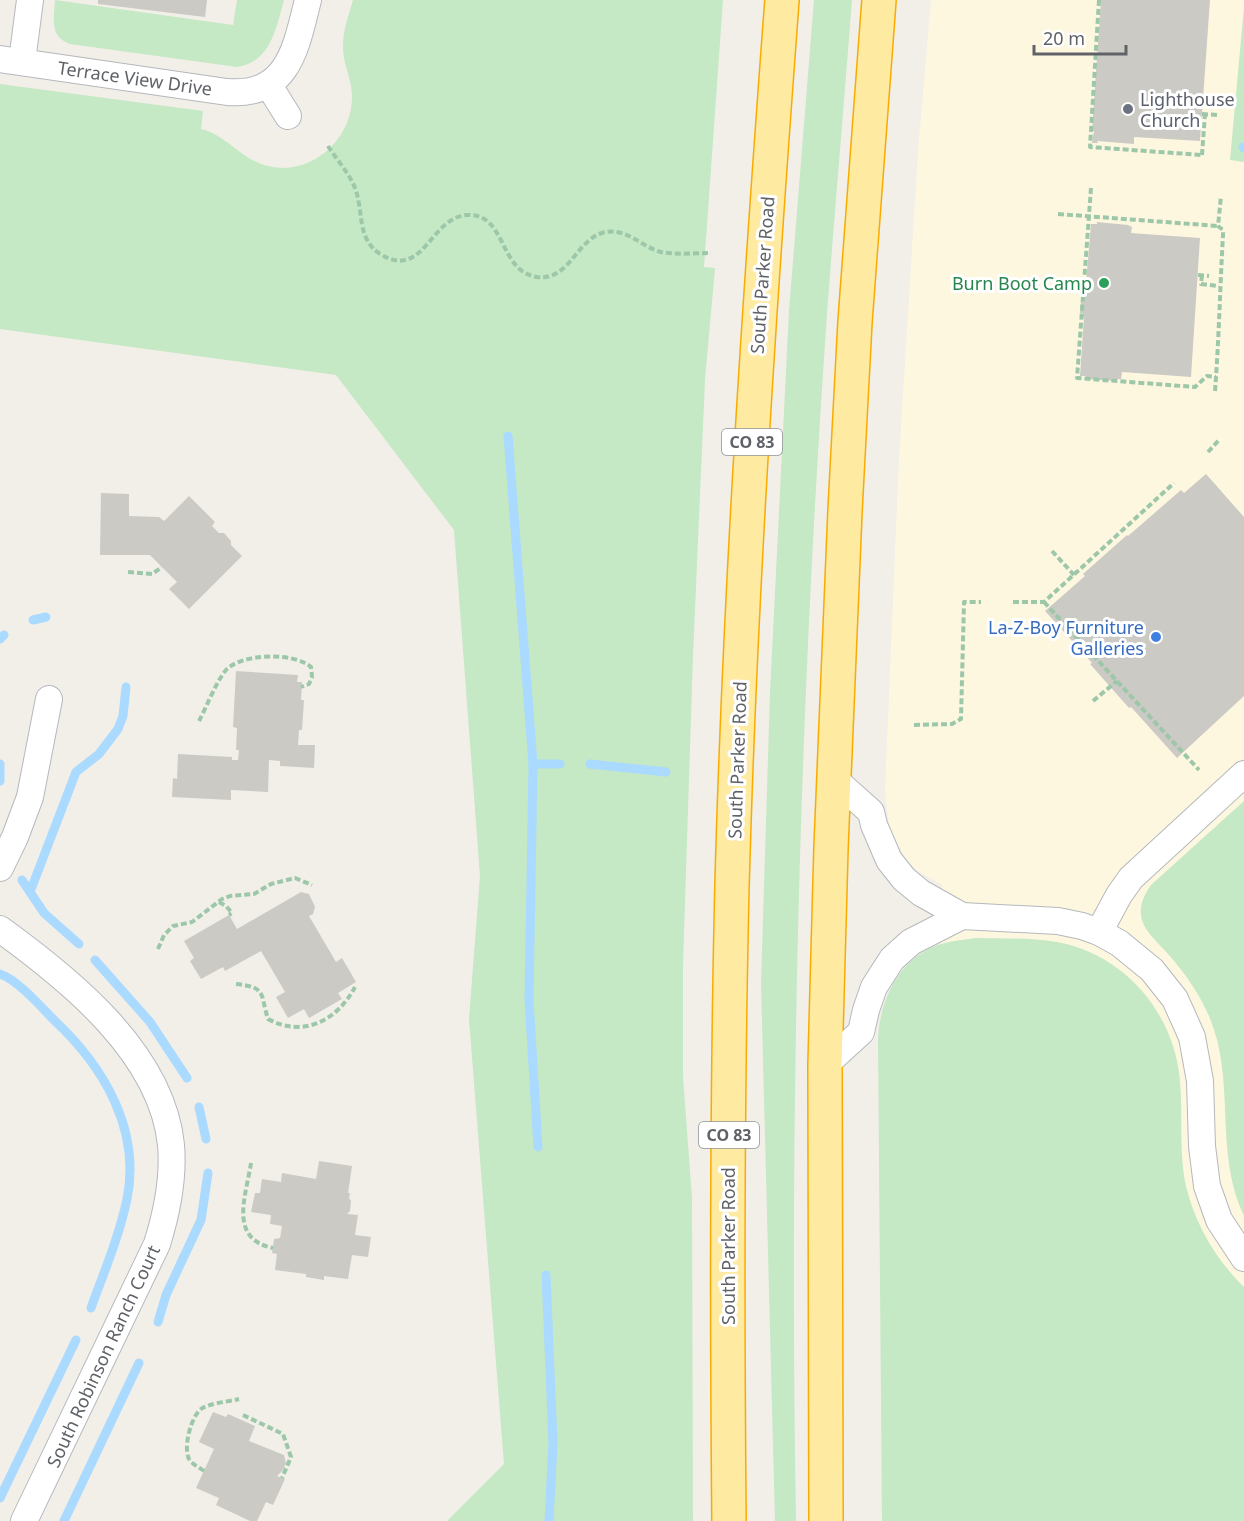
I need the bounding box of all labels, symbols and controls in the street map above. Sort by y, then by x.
scale bar [1034,18,1126,56]
text: 20 m [1043,26,1085,50]
street label: Terrace View Drive [56,55,214,101]
place label: Lighthouse Church [1140,87,1235,132]
marker: Lighthouse Church [1121,102,1135,116]
street label: South Parker Road [745,195,779,355]
place label: Burn Boot Camp [952,271,1092,295]
marker: Burn Boot Camp [1097,276,1111,290]
road number: CO 83 [722,429,782,455]
place label: La-Z-Boy Furniture Galleries [988,615,1144,660]
marker: La-Z-Boy Furniture Galleries [1149,630,1163,644]
street label: South Parker Road [722,681,752,839]
road number: CO 83 [699,1122,759,1148]
street label: South Parker Road [716,1167,740,1325]
street label: South Robinson Ranch Court [41,1241,165,1471]

